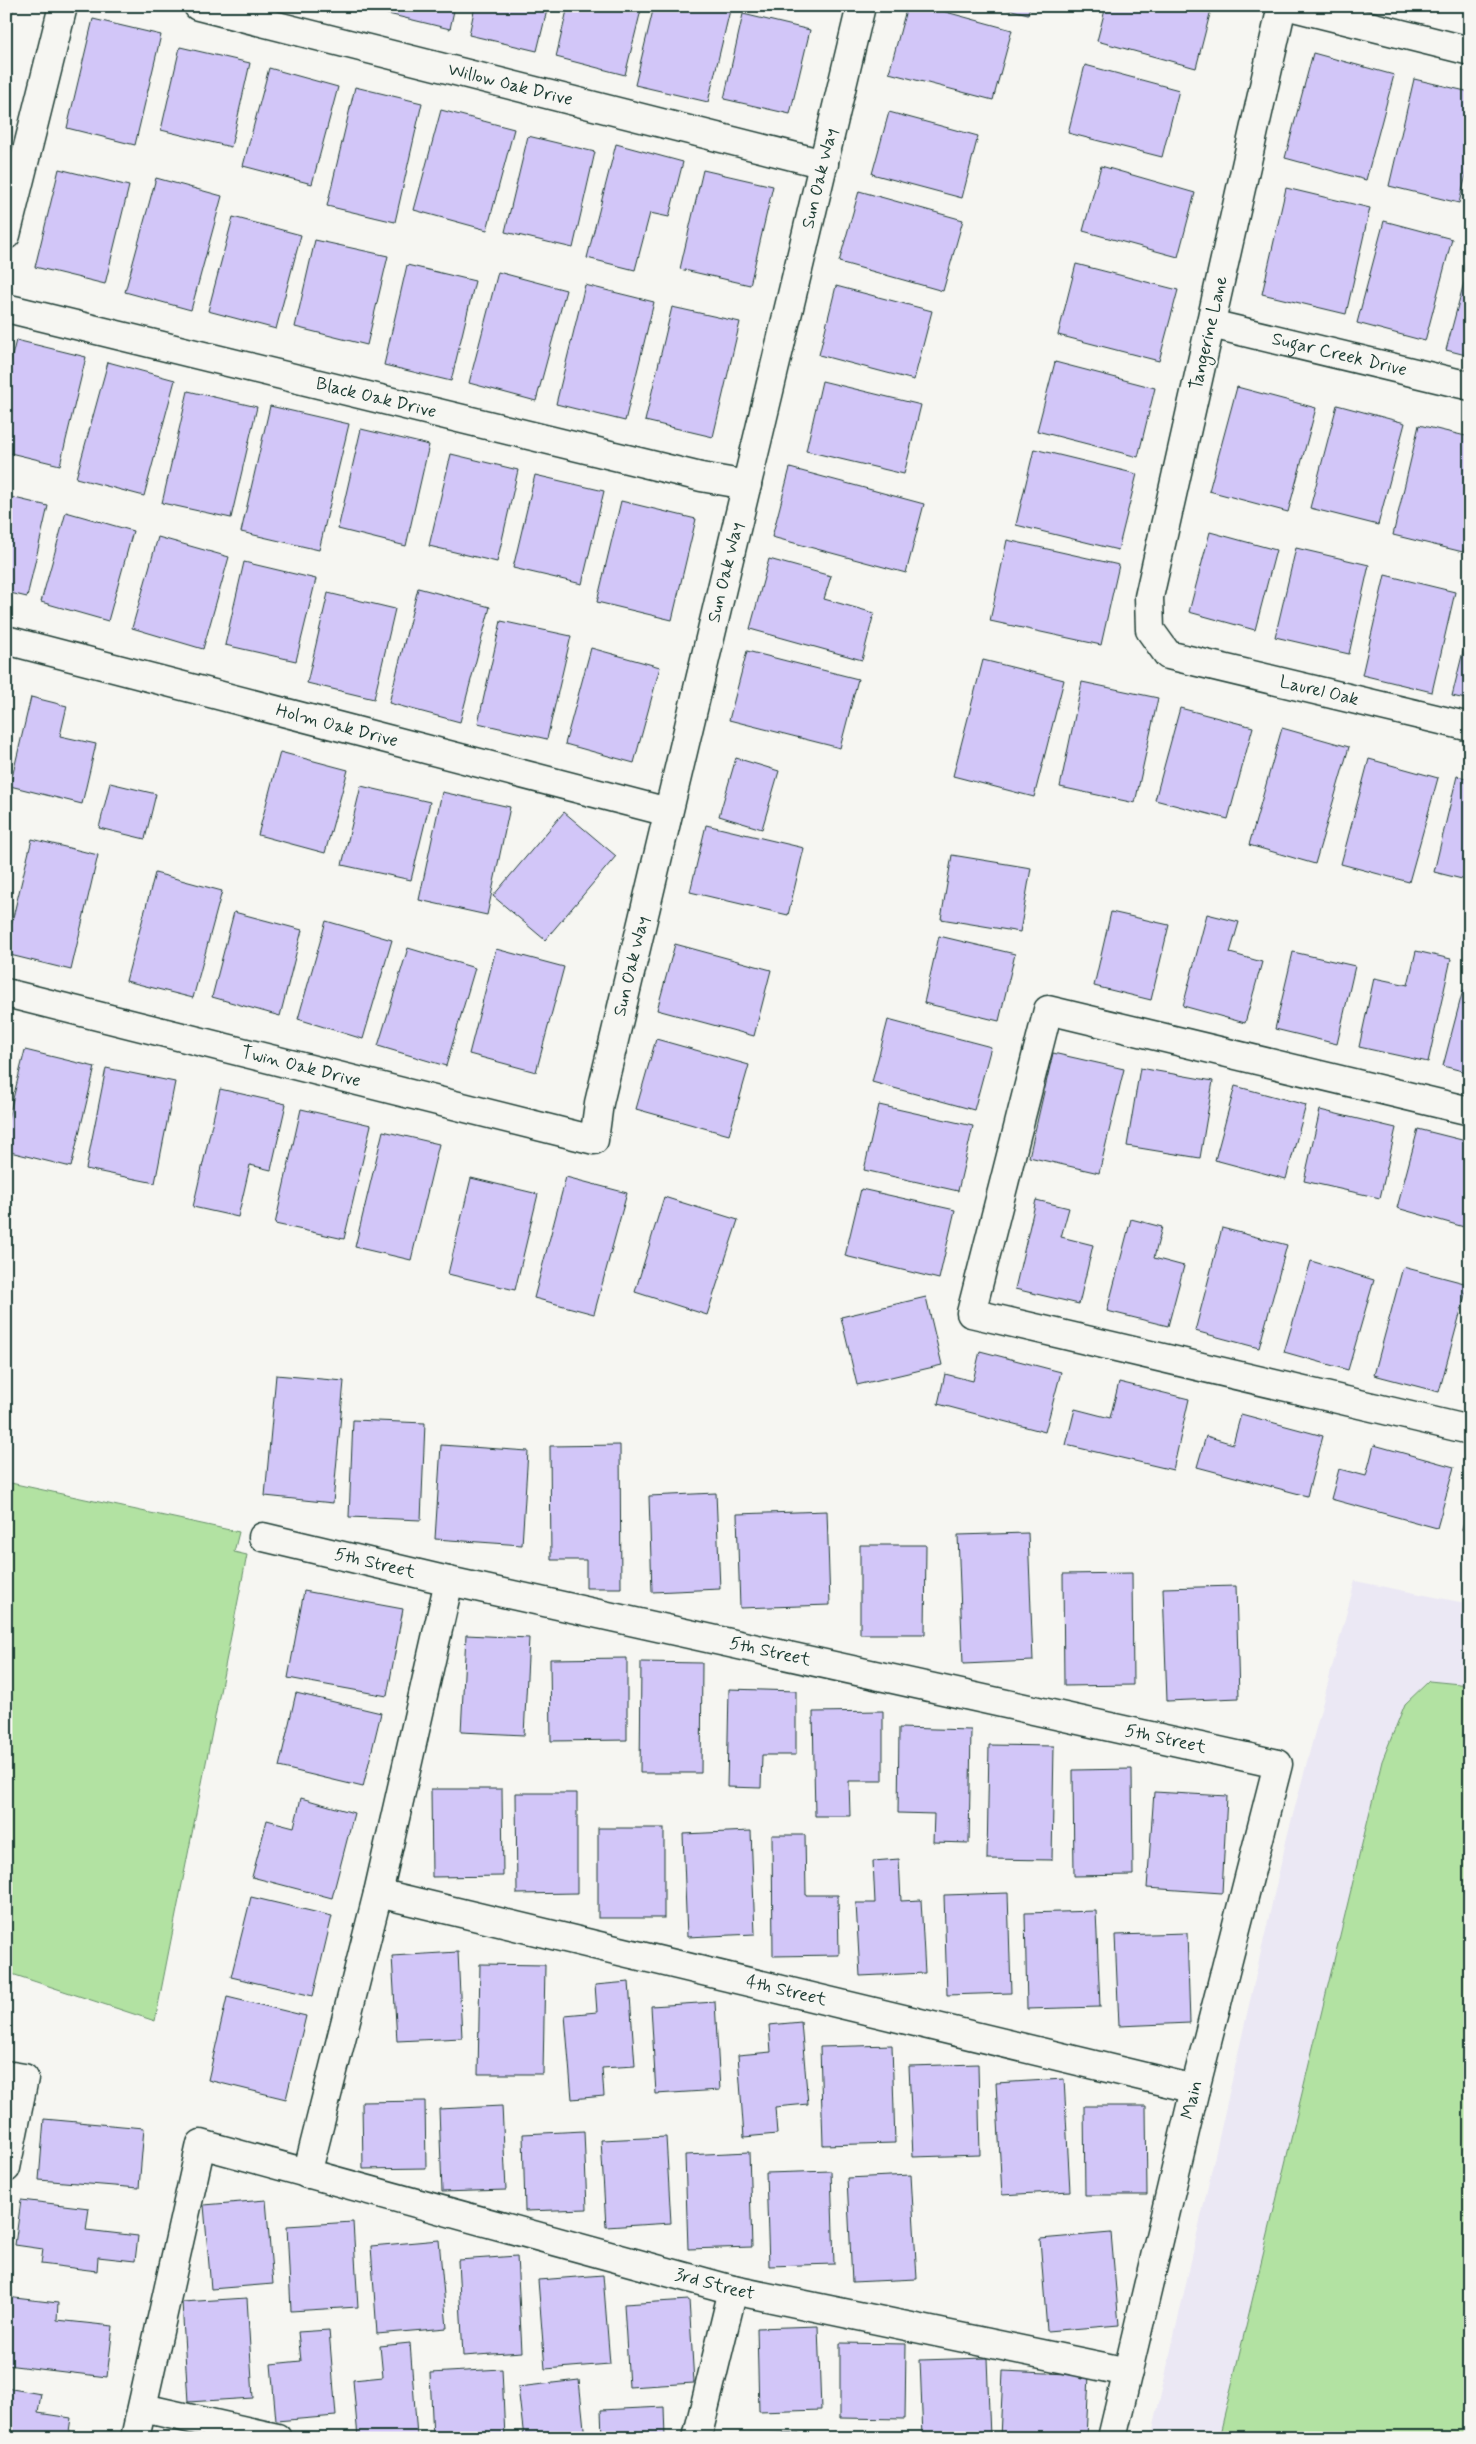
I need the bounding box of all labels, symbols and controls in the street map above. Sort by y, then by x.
street label: Willow Oak Drive [445,58,575,112]
street label: Sun Oak Way [796,126,843,231]
street label: Tangerine Lane [1184,274,1235,393]
street label: Sugar Creek Drive [1269,327,1409,382]
street label: Black Oak Drive [313,372,439,424]
street label: Sun Oak Way [702,520,749,625]
street label: Laurel Oak [1277,670,1361,712]
street label: Holm Oak Drive [273,699,401,753]
street label: Sun Oak Way [608,914,655,1019]
street label: Twin Oak Drive [239,1040,363,1093]
street label: 5th Street [332,1542,418,1585]
street label: 5th Street [727,1631,813,1673]
street label: 5th Street [1123,1719,1209,1760]
street label: 4th Street [744,1970,830,2012]
street label: Main [1176,2078,1208,2122]
street label: 3rd Street [672,2263,757,2306]

